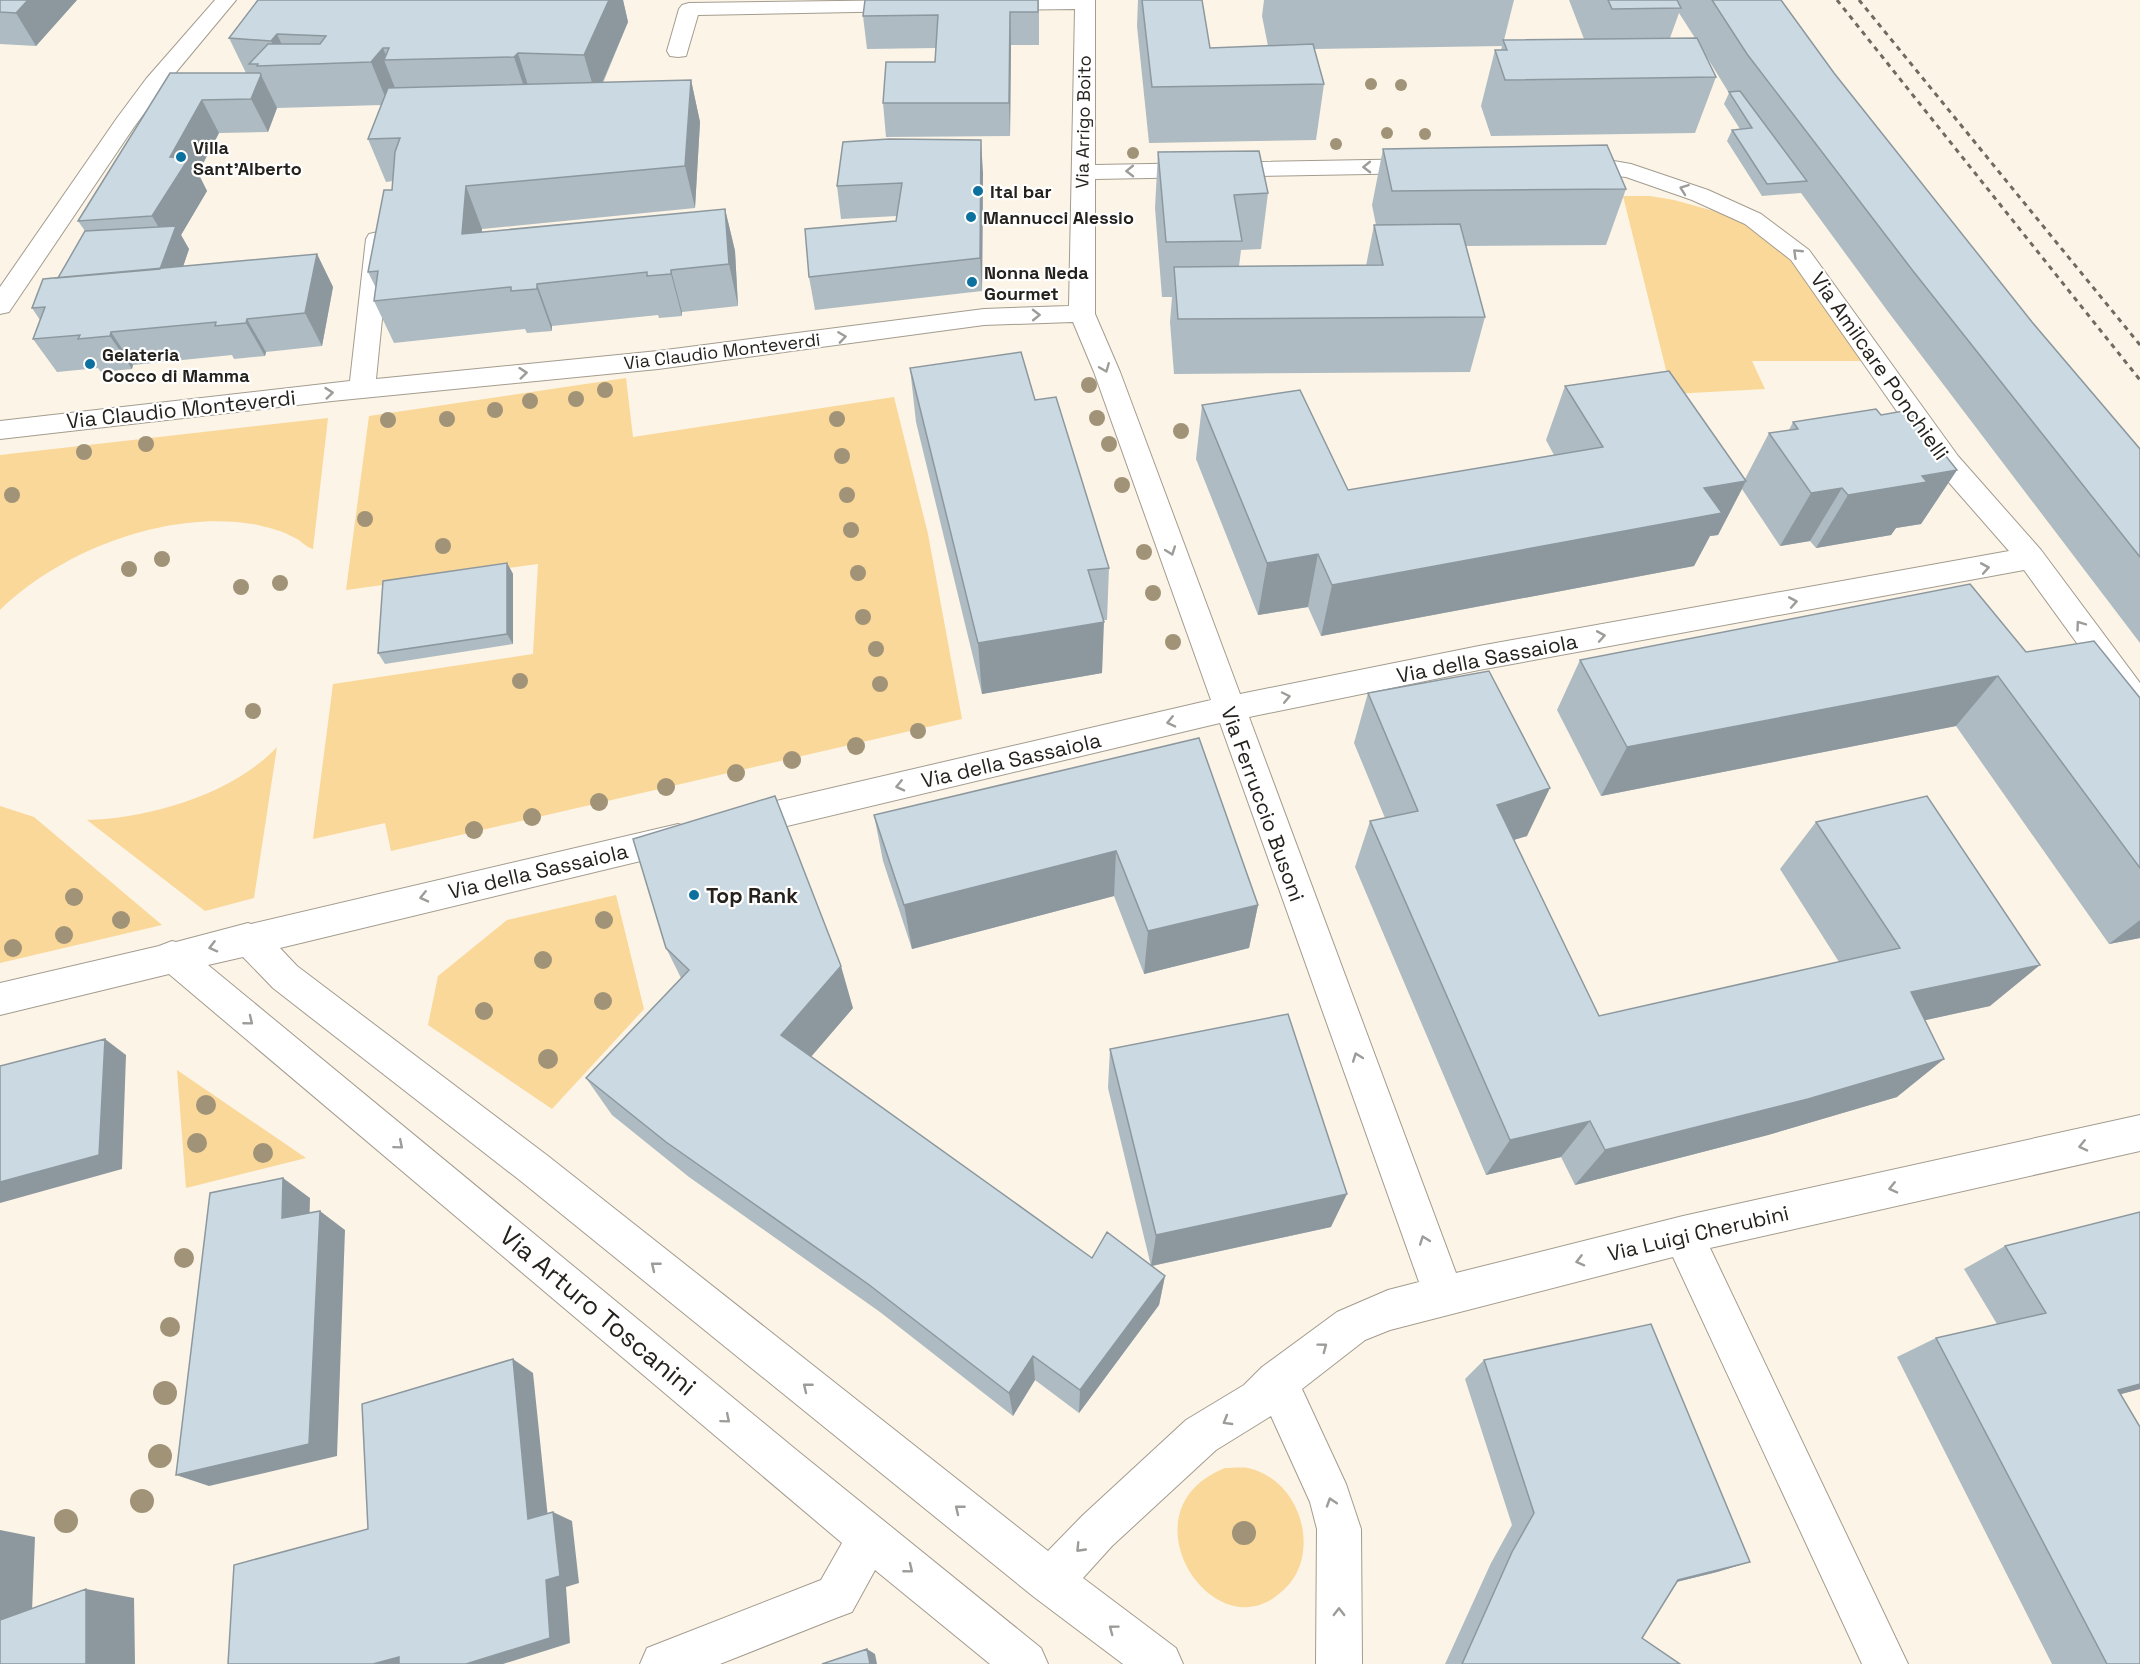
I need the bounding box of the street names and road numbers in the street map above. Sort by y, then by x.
street label: Via Arrigo Boito [1070,55,1096,189]
street label: Via Amilcare Ponchielli [1805,267,1955,465]
street label: Via Claudio Monteverdi [623,328,821,374]
street label: Via Claudio Monteverdi [65,384,297,434]
street label: Via della Sassaiola [1394,627,1580,689]
street label: Via Ferruccio Busoni [1215,703,1311,905]
street label: Via della Sassaiola [918,726,1104,794]
street label: Via della Sassaiola [445,837,631,905]
street label: Via Luigi Cherubini [1605,1199,1791,1267]
street label: Via Arturo Toscanini [493,1219,703,1403]

